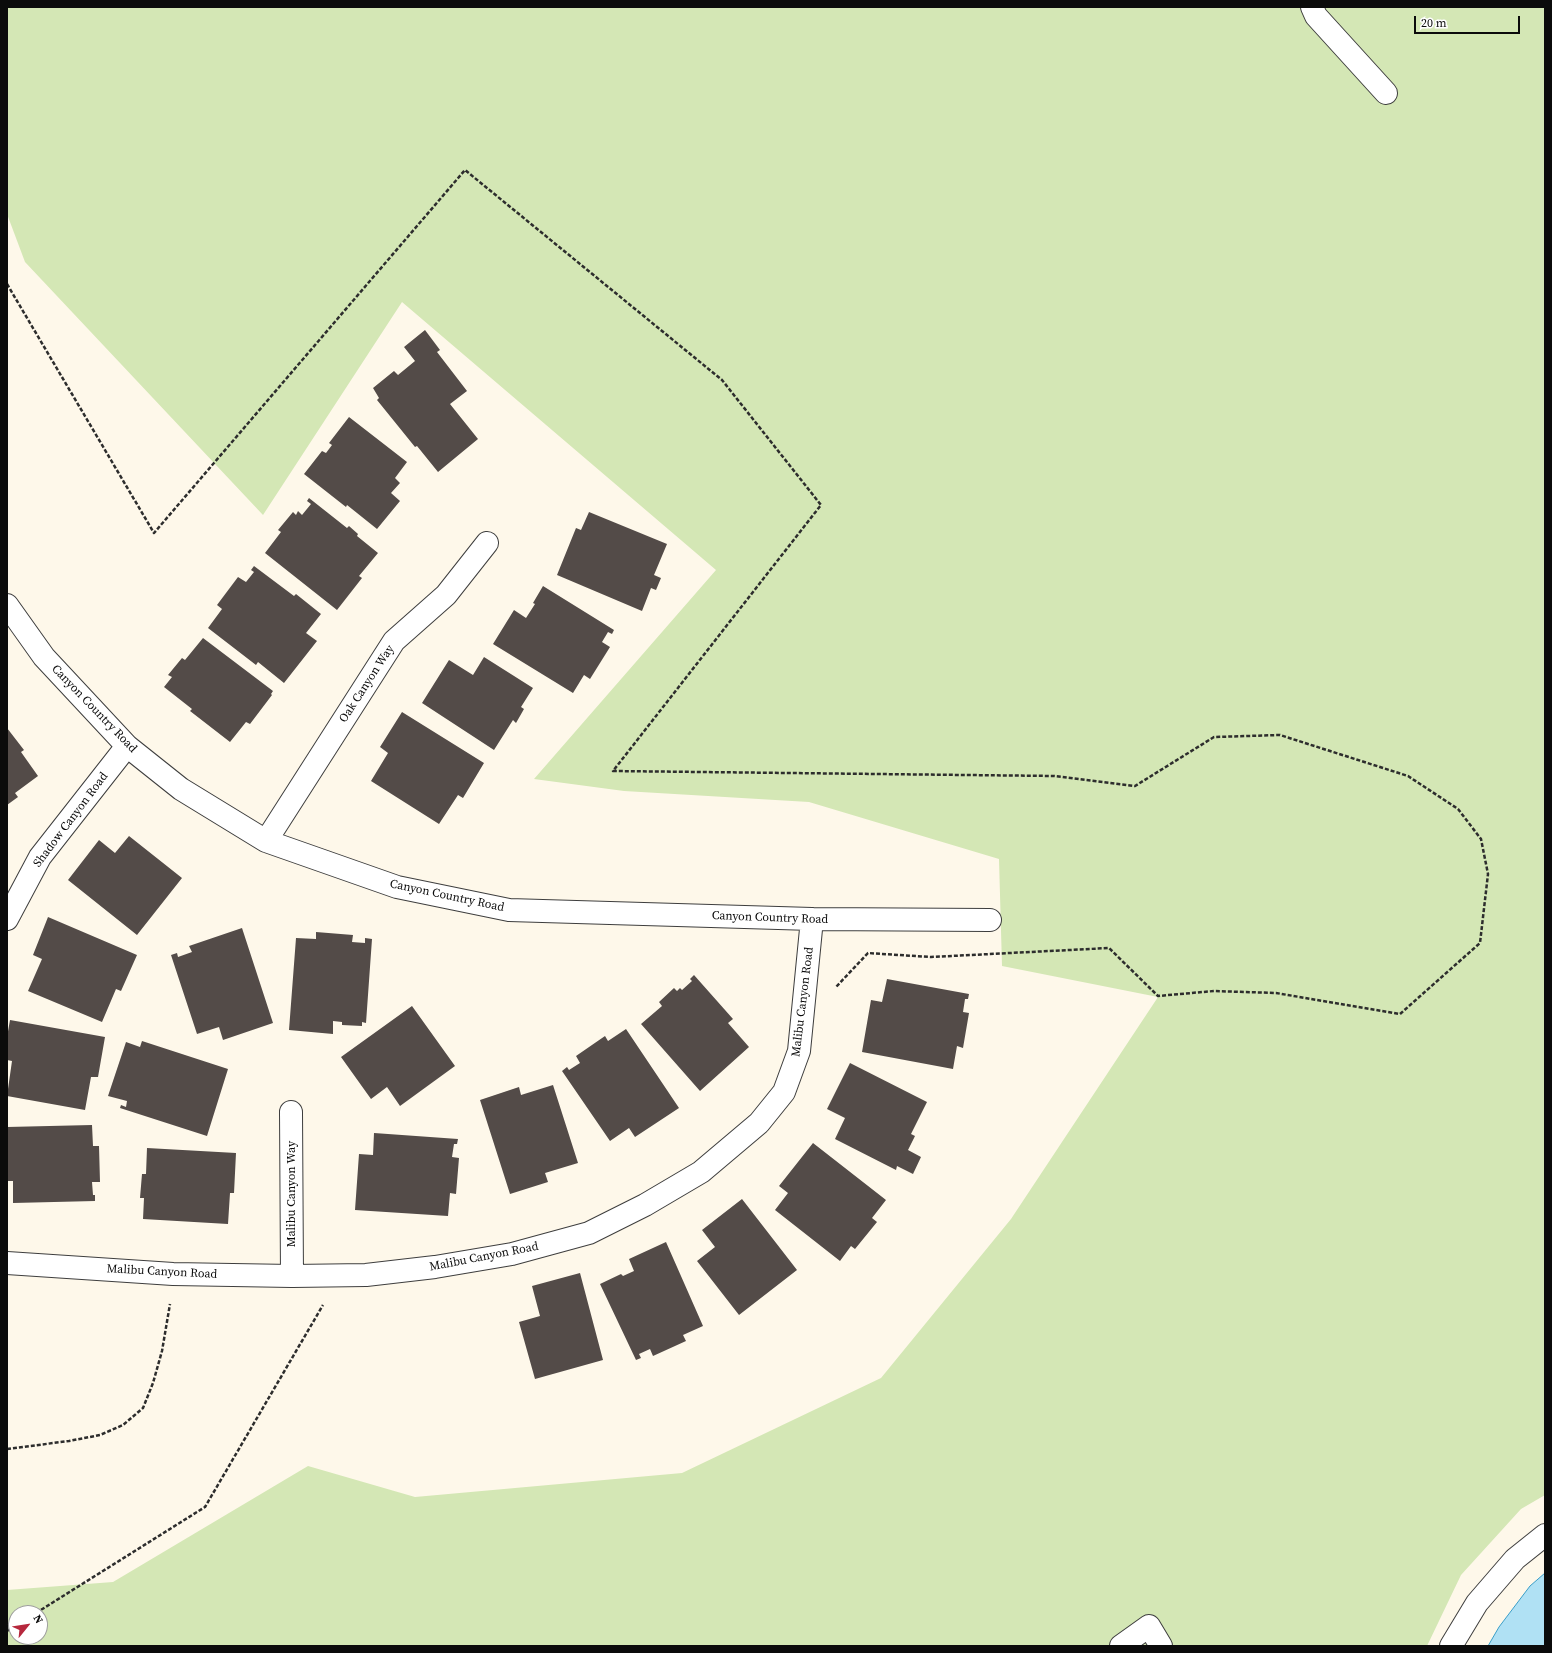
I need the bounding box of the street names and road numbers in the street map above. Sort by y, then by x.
street label: Oak Canyon Way [336,642,398,726]
street label: Canyon Country Road [48,662,140,756]
street label: Shadow Canyon Road [31,770,111,870]
street label: Canyon Country Road [388,877,506,915]
street label: Canyon Country Road [712,909,828,927]
street label: Malibu Canyon Road [789,946,817,1058]
street label: Malibu Canyon Way [285,1141,299,1247]
street label: Malibu Canyon Road [428,1239,540,1275]
street label: Malibu Canyon Road [106,1262,218,1282]

